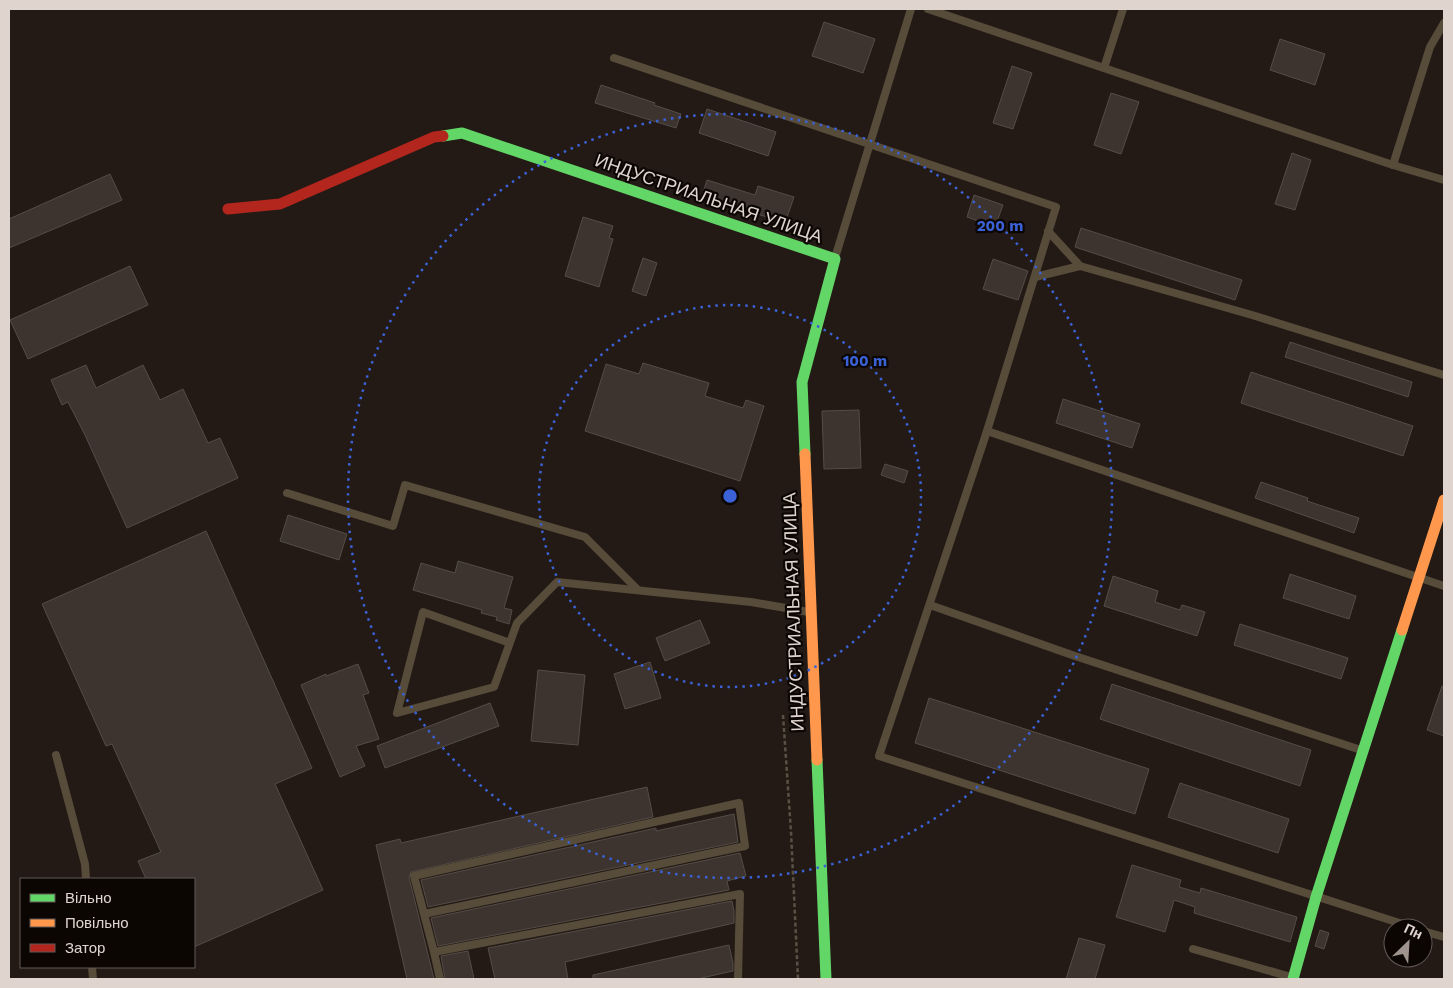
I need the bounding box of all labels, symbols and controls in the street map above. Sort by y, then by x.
street label: ИНДУСТРИАЛЬНАЯ УЛИЦА [593,149,825,247]
text: 200 m [977,217,1023,235]
text: 100 m [843,352,887,370]
centre of rings [721,487,739,505]
street label: ИНДУСТРИАЛЬНАЯ УЛИЦА [778,492,808,732]
legend [20,878,195,968]
text: Вільно [65,889,112,907]
text: Повільно [65,914,129,932]
north arrow [1383,918,1433,968]
text: Пн [1402,920,1425,942]
text: Затор [65,939,105,957]

